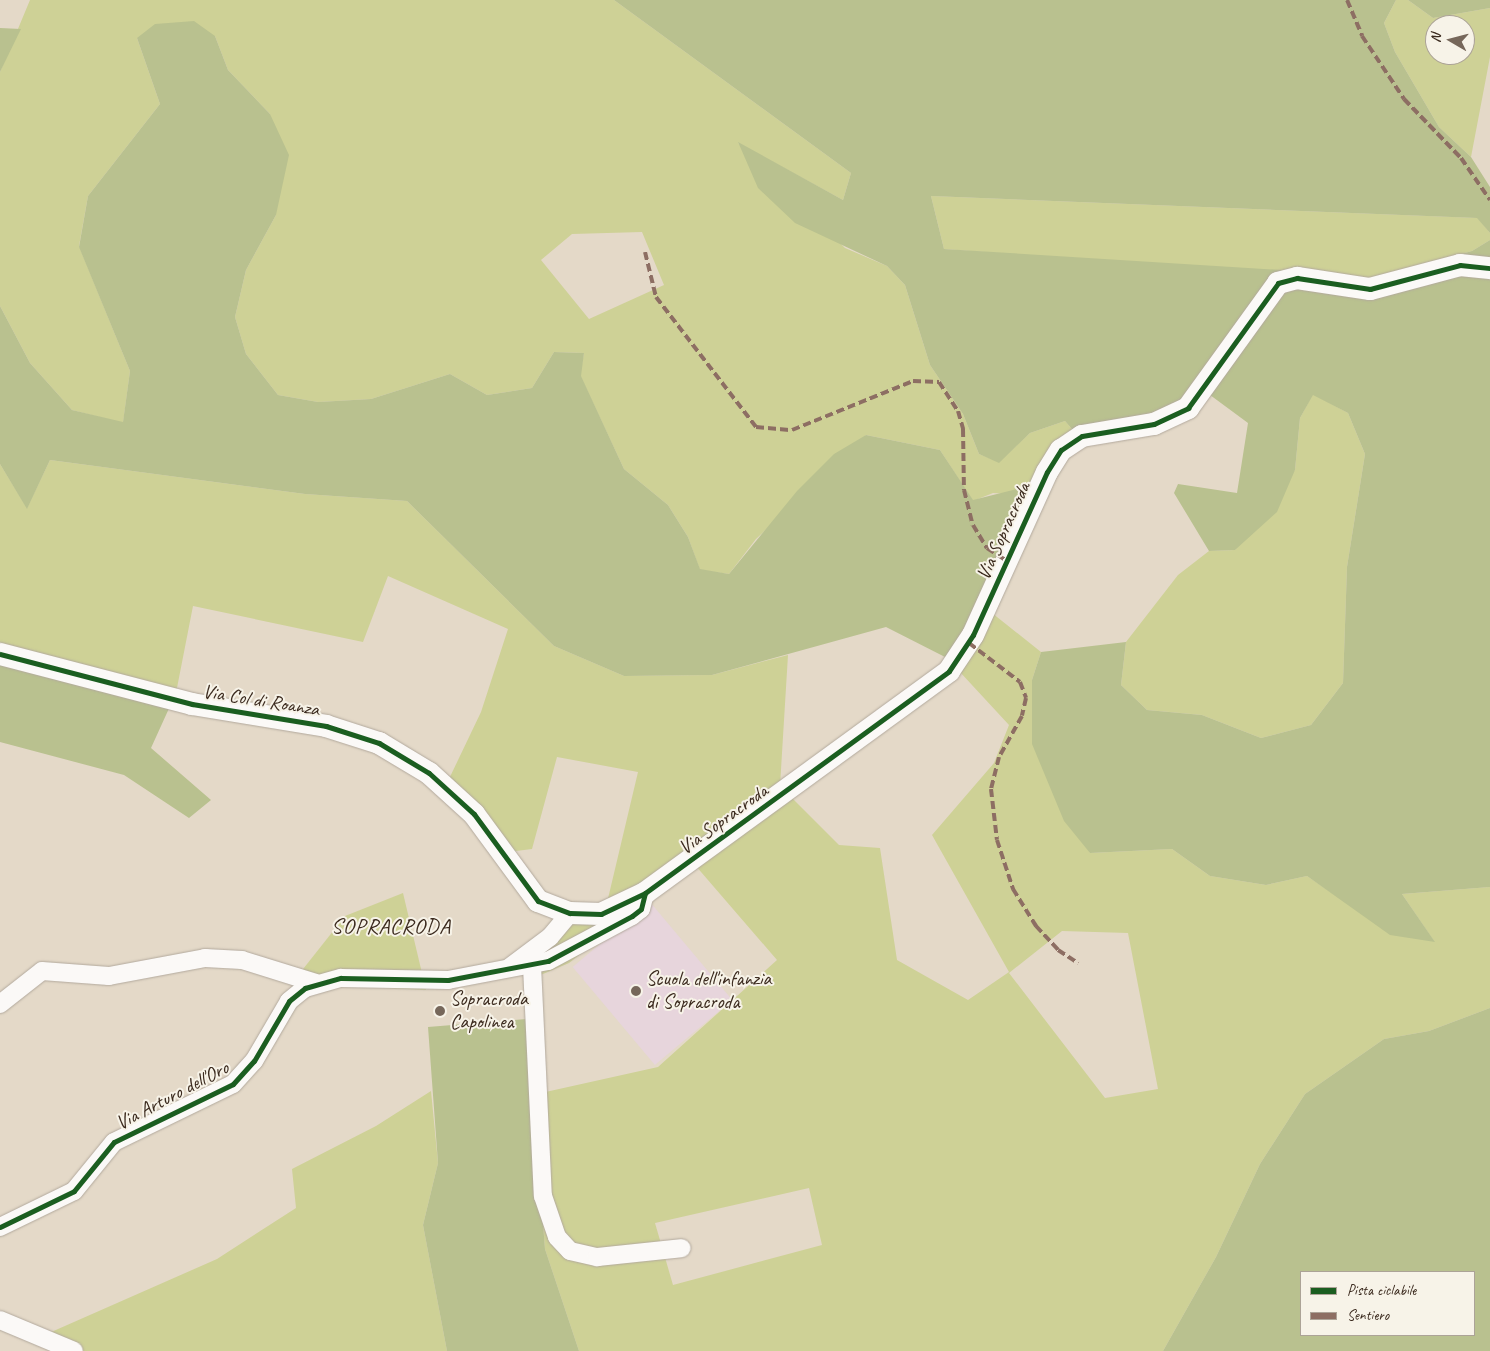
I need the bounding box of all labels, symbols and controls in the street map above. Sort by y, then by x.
north arrow [1425,15,1475,65]
text: N [1427,33,1445,43]
street label: Via Sopracroda [971,479,1035,583]
street label: Via Col di Roanza [202,679,320,721]
street label: Via Sopracroda [674,779,772,859]
district label: SOPRACRODA [330,914,452,940]
place label: Scuola dell'infanzia di Sopracroda [646,967,771,1014]
marker: Scuola dell'infanzia di Sopracroda [630,985,642,997]
place label: Sopracroda Capolinea [450,987,528,1034]
marker: Sopracroda Capolinea [434,1005,446,1017]
street label: Via Arturo dell'Oro [112,1055,232,1135]
legend [1300,1271,1475,1336]
text: Pista ciclabile [1347,1281,1416,1300]
text: Sentiero [1347,1306,1389,1325]

